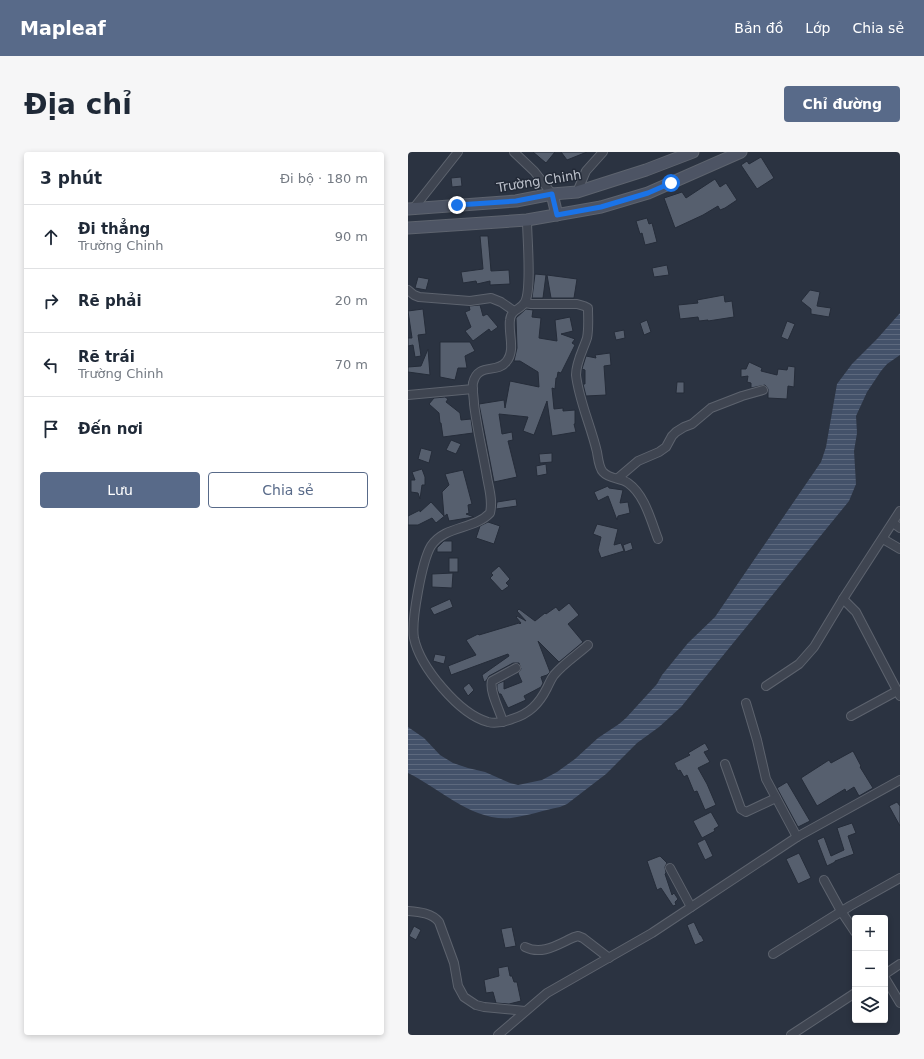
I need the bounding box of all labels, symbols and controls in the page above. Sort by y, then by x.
text: Mapleaf [20,17,106,39]
text: Bản đồ [734,20,783,36]
text: Lớp [805,20,831,36]
text: Chia sẻ [853,20,904,36]
button: Chỉ đường [784,86,900,122]
text: Địa chỉ [24,88,132,121]
street label: Trường Chinh [495,167,582,195]
text: 3 phút [40,168,102,188]
text: Đi bộ · 180 m [280,171,368,186]
route start [662,174,680,192]
route end [448,196,466,214]
text: Đi thẳng [78,220,150,238]
icon: ahead [40,226,62,248]
text: 90 m [335,229,368,244]
text: Trường Chinh [78,238,164,253]
icon: right [40,290,62,312]
text: Rẽ phải [78,292,142,310]
text: 20 m [335,293,368,308]
text: Rẽ trái [78,348,135,366]
icon: left [40,354,62,376]
text: 70 m [335,357,368,372]
text: Trường Chinh [78,366,164,381]
icon: arrive [40,418,62,440]
text: Đến nơi [78,420,143,438]
button: Lưu [40,472,200,508]
button: Chia sẻ [208,472,368,508]
map controls [852,915,888,1023]
button: + [852,915,888,951]
button: − [852,951,888,987]
button: layers [852,987,888,1023]

